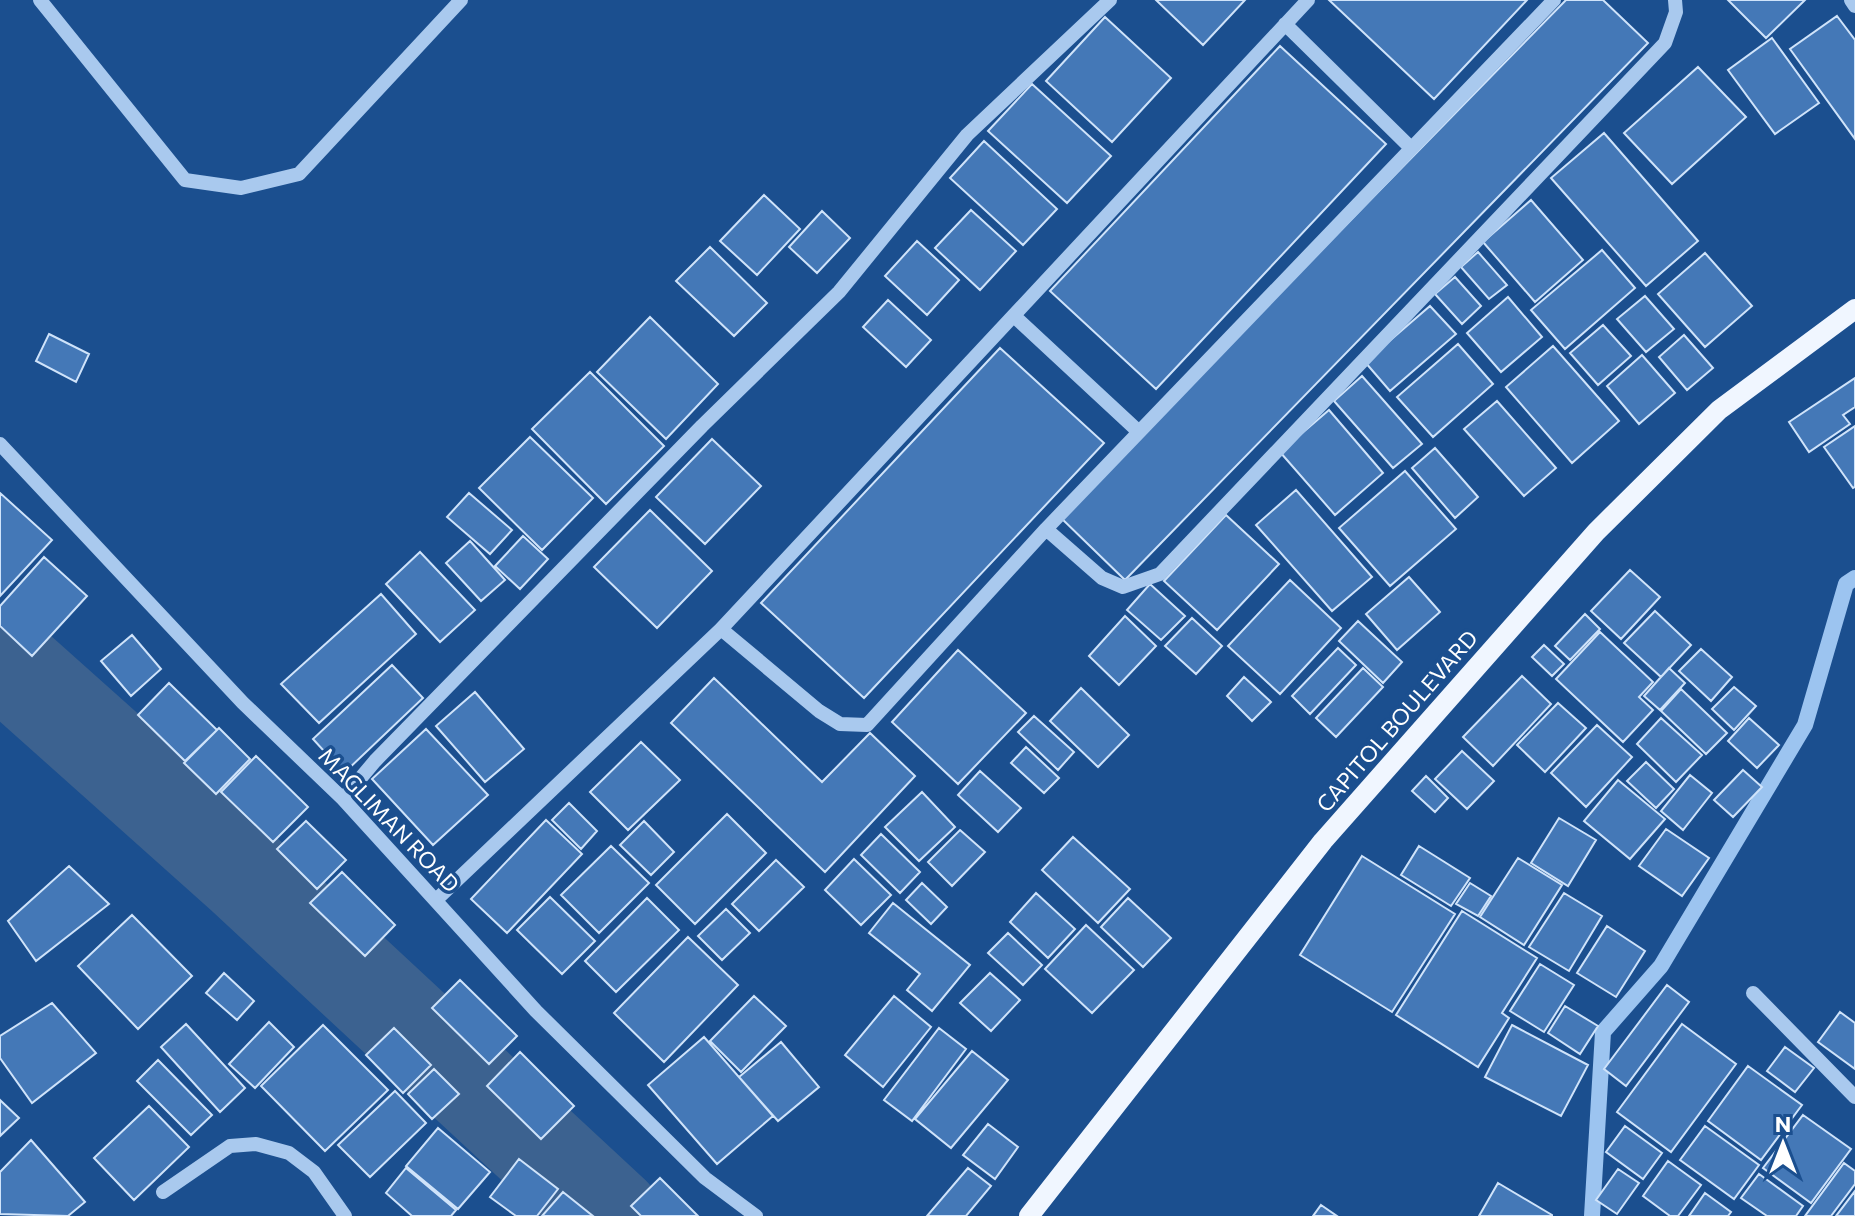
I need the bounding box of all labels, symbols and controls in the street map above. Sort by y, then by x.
street label: CAPITOL BOULEVARD [1310,624,1483,817]
street label: MAGLIMAN ROAD [313,742,465,898]
north arrow [1743,1104,1823,1184]
text: N [1775,1110,1791,1137]

